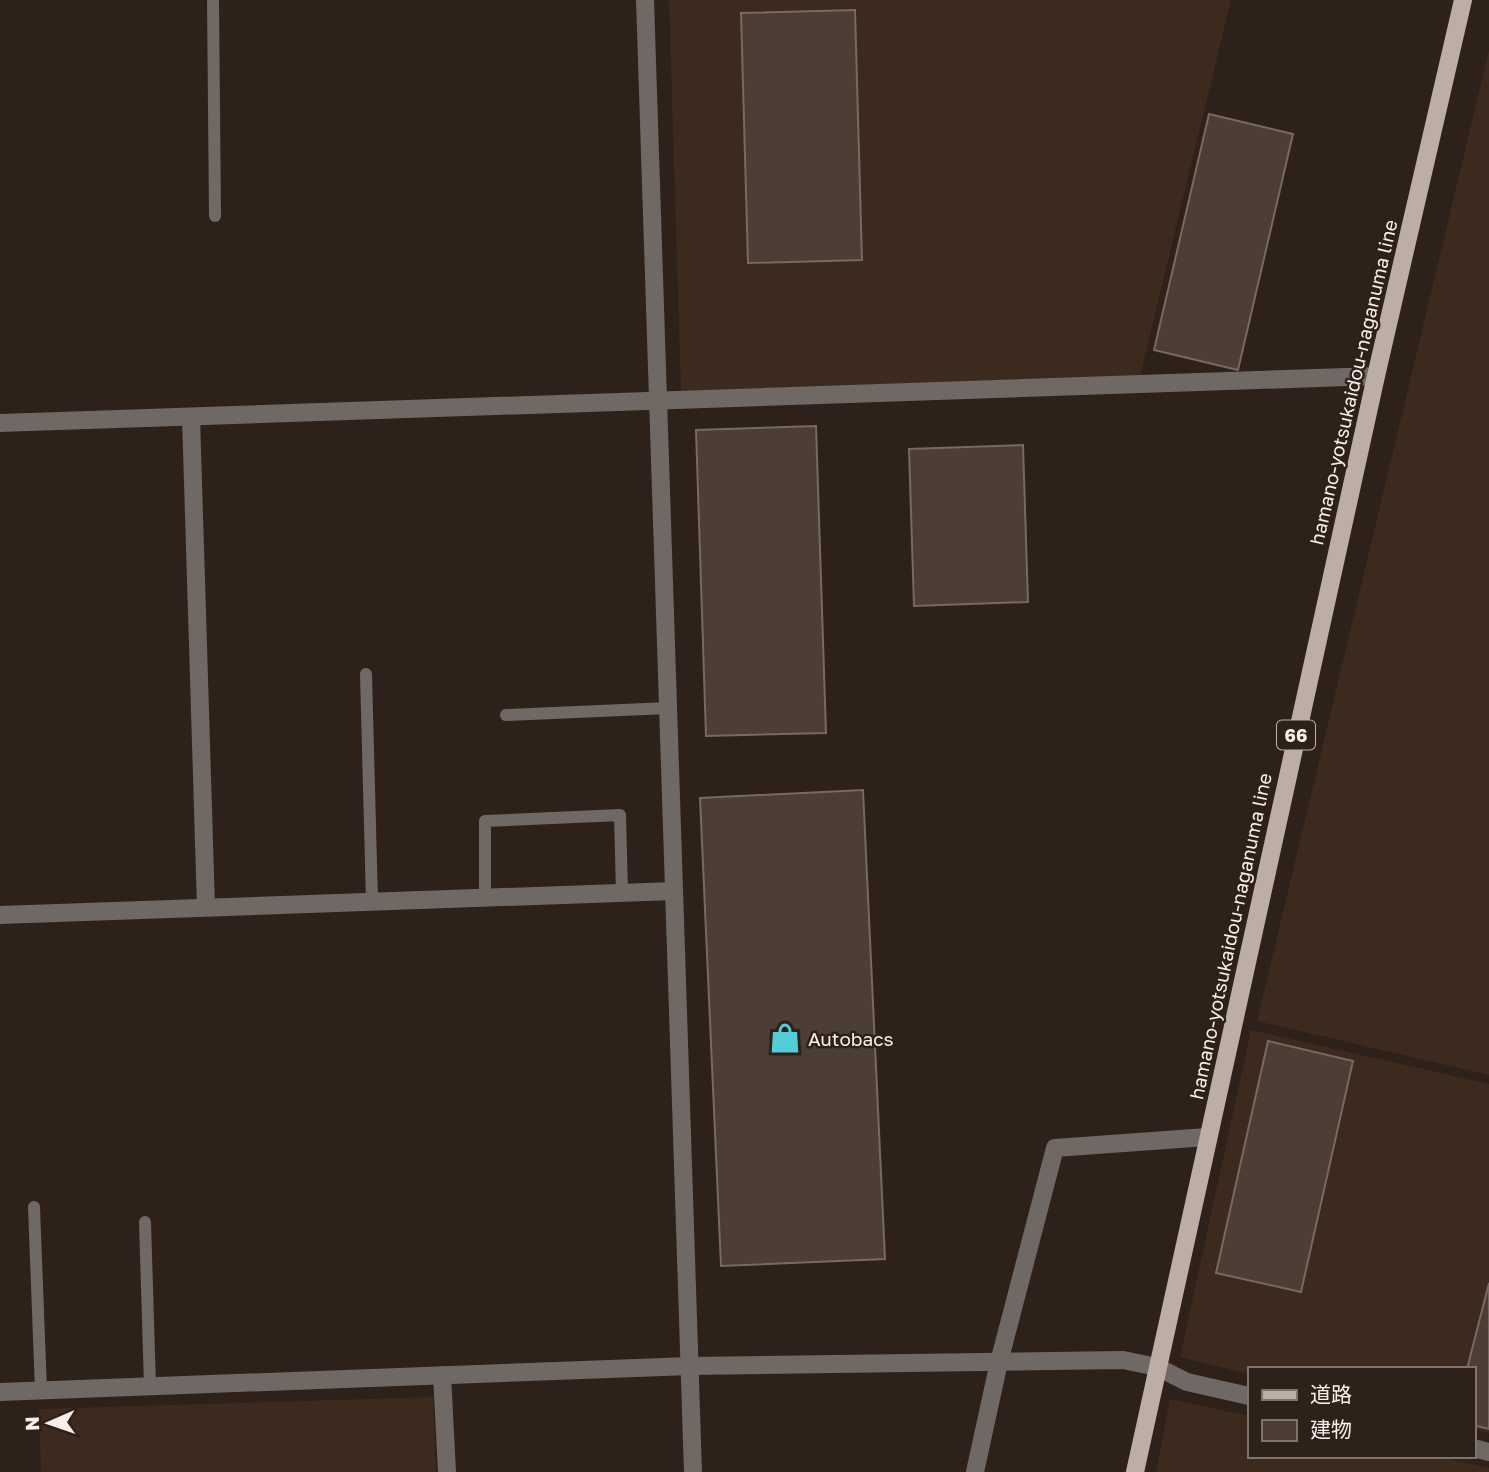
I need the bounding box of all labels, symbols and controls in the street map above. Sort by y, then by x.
street label: hamano-yotsukaidou-naganuma line [1304,217,1402,547]
road number: 66 [1277,720,1315,750]
street label: hamano-yotsukaidou-naganuma line [1184,771,1276,1101]
shop icon: Autobacs [768,1021,802,1055]
place label: Autobacs [808,1027,894,1050]
legend [1248,1367,1475,1458]
text: 道路 [1310,1381,1352,1407]
north arrow [14,1388,84,1458]
text: N [20,1416,43,1431]
text: 建物 [1310,1416,1352,1442]

